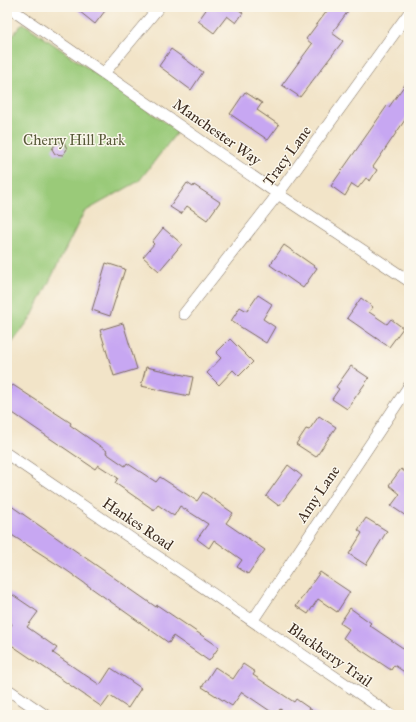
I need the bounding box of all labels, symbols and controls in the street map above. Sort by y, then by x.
street label: Manchester Way [170,95,265,170]
street label: Tracy Lane [259,122,315,190]
park label: Cherry Hill Park [23,131,125,149]
street label: Amy Lane [292,462,343,527]
street label: Hankes Road [99,494,177,554]
street label: Blackberry Trail [284,619,376,691]

